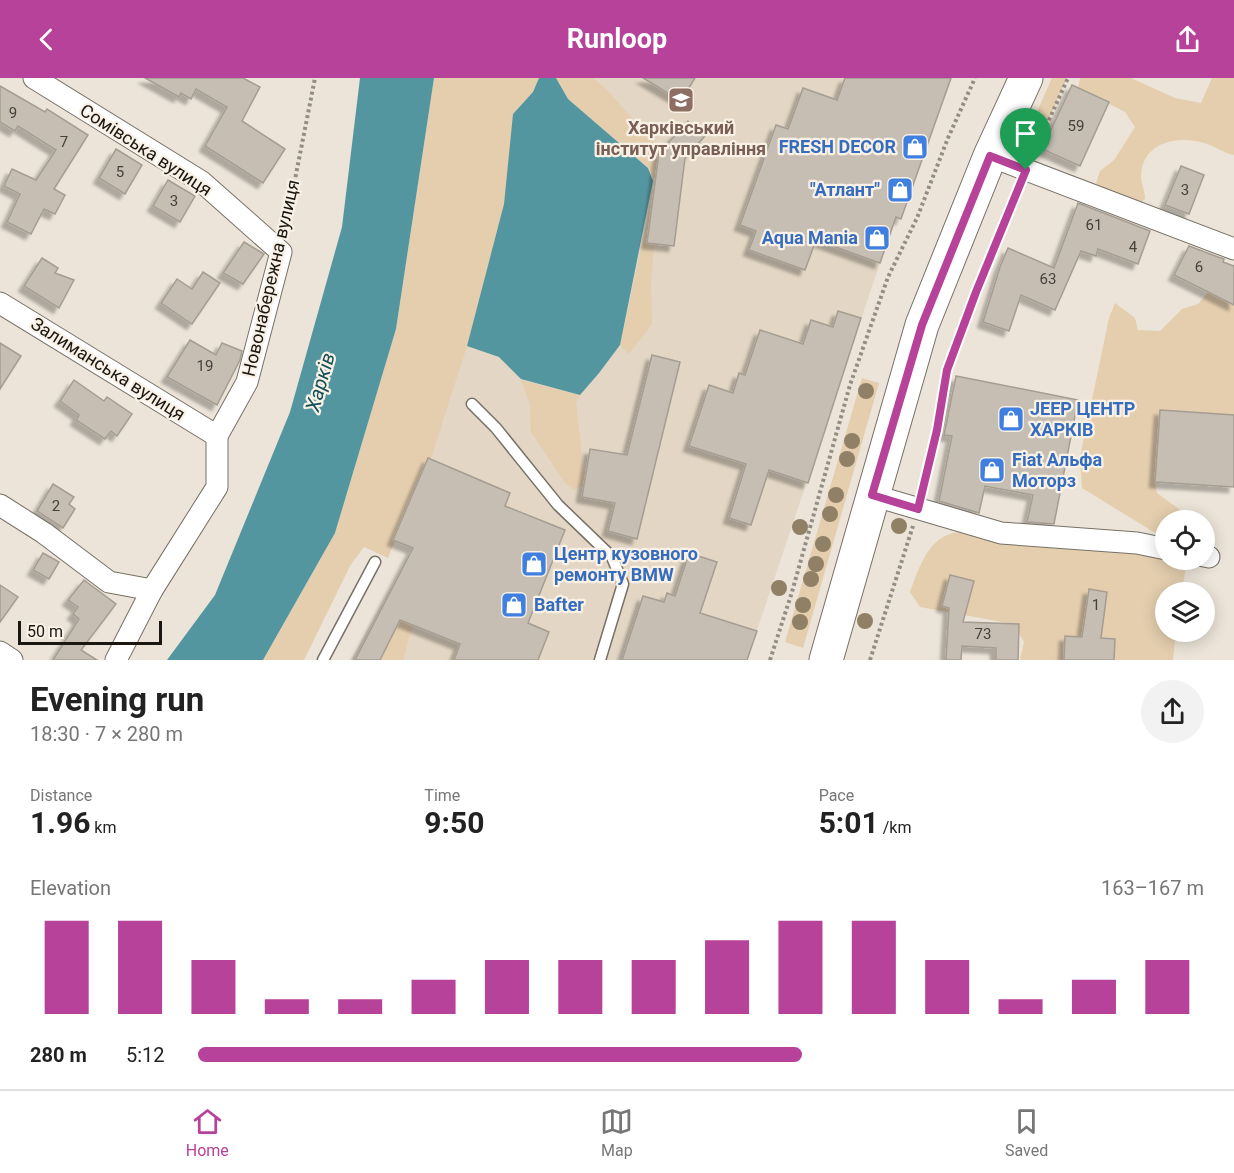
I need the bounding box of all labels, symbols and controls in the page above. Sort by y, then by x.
icon: back [30,23,63,56]
text: Runloop [567,23,667,55]
icon: share [1171,23,1204,56]
school or university icon: Харківський інститут управління [666,85,696,115]
street label: Сомівська вулиця [76,99,216,200]
house number: 9 [9,104,17,122]
pin [1000,108,1051,170]
place label: Харківський інститут управління [596,117,766,159]
icon: arrive [1009,117,1042,150]
house number: 59 [1068,117,1084,135]
shop icon: FRESH DECOR [900,132,930,162]
house number: 7 [60,133,68,151]
place label: FRESH DECOR [779,136,896,157]
house number: 5 [116,163,124,181]
shop icon: "Атлант" [885,175,915,205]
street label: Новонабережна вулиця [238,177,303,378]
place label: "Атлант" [810,179,880,200]
house number: 3 [1181,181,1189,199]
house number: 3 [170,192,178,210]
house number: 61 [1086,216,1102,234]
shop icon: Aqua Mania [862,223,892,253]
place label: Aqua Mania [762,227,858,248]
house number: 4 [1129,238,1138,256]
house number: 6 [1195,258,1203,276]
house number: 63 [1040,270,1056,288]
street label: Залиманська вулиця [27,313,189,425]
water label: Харків [300,350,340,415]
house number: 19 [197,357,213,375]
place label: JEEP ЦЕНТР ХАРКІВ [1030,398,1135,440]
shop icon: JEEP ЦЕНТР ХАРКІВ [996,404,1026,434]
place label: Fiat Альфа Моторз [1012,449,1103,491]
shop icon: Fiat Альфа Моторз [977,455,1007,485]
house number: 2 [52,497,60,515]
map controls [1155,510,1215,642]
button: locate [1155,510,1215,570]
place label: Центр кузовного ремонту BMW [554,543,698,585]
shop icon: Центр кузовного ремонту BMW [519,549,549,579]
button: layers [1155,582,1215,642]
shop icon: Bafter [499,590,529,620]
place label: Bafter [534,594,584,615]
house number: 1 [1092,596,1100,614]
scale bar [18,618,162,646]
text: 50 m [27,622,63,641]
house number: 73 [975,625,991,643]
text: Evening run [30,680,204,719]
button: share [1141,680,1204,743]
text: 18:30 · 7 × 280 m [30,722,183,746]
text: Distance [30,786,92,805]
text: Time [424,786,460,805]
text: Pace [819,786,854,805]
text: 1.96 [30,805,90,840]
text: 9:50 [424,805,484,840]
text: 5:01 [819,805,879,840]
text: km [90,818,116,837]
text: /km [879,818,911,837]
text: Elevation [30,876,111,900]
text: 163–167 m [1101,876,1204,900]
text: 280 m [30,1043,87,1067]
text: 5:12 [126,1043,165,1067]
tab: Home [186,1105,229,1160]
tab: Map [600,1105,633,1160]
tab: Saved [1005,1105,1048,1160]

